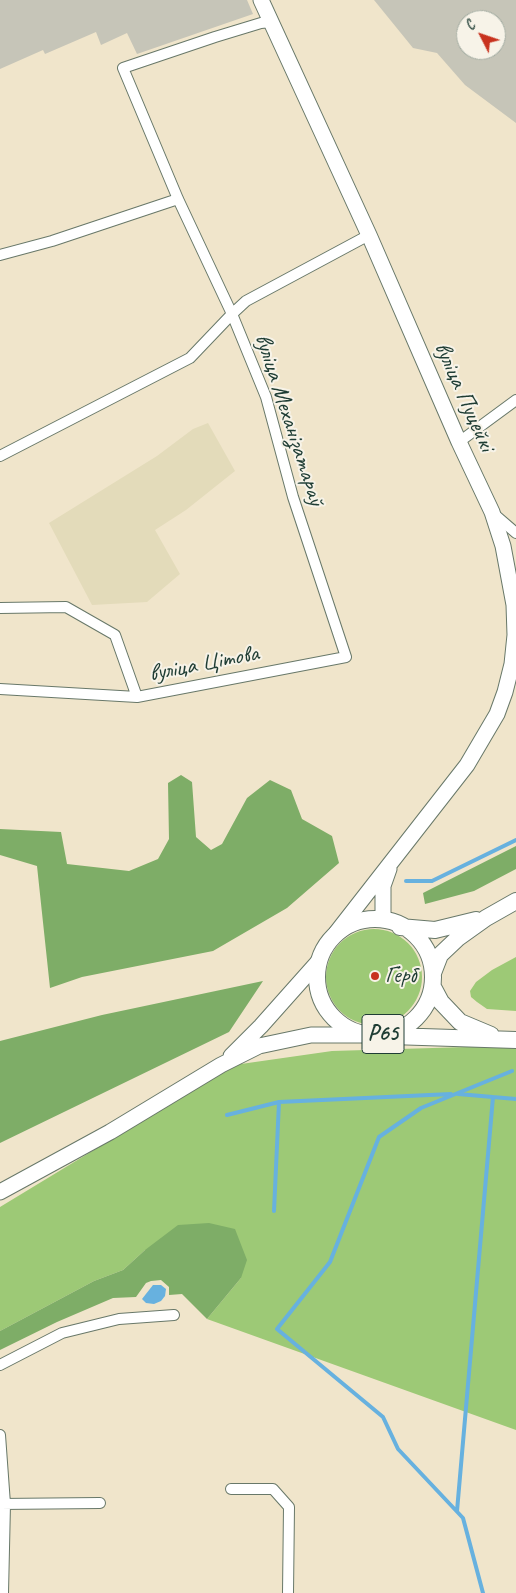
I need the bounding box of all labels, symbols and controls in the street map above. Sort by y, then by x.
north arrow [456,10,506,60]
text: С [461,17,479,34]
street label: вуліца Механізатараў [248,330,330,510]
street label: вуліца Пуцейкі [427,338,501,456]
street label: вуліца Цітова [147,639,261,689]
place label: Герб [385,962,416,990]
marker: Герб [369,970,381,982]
road number: Р65 [362,1014,404,1054]

